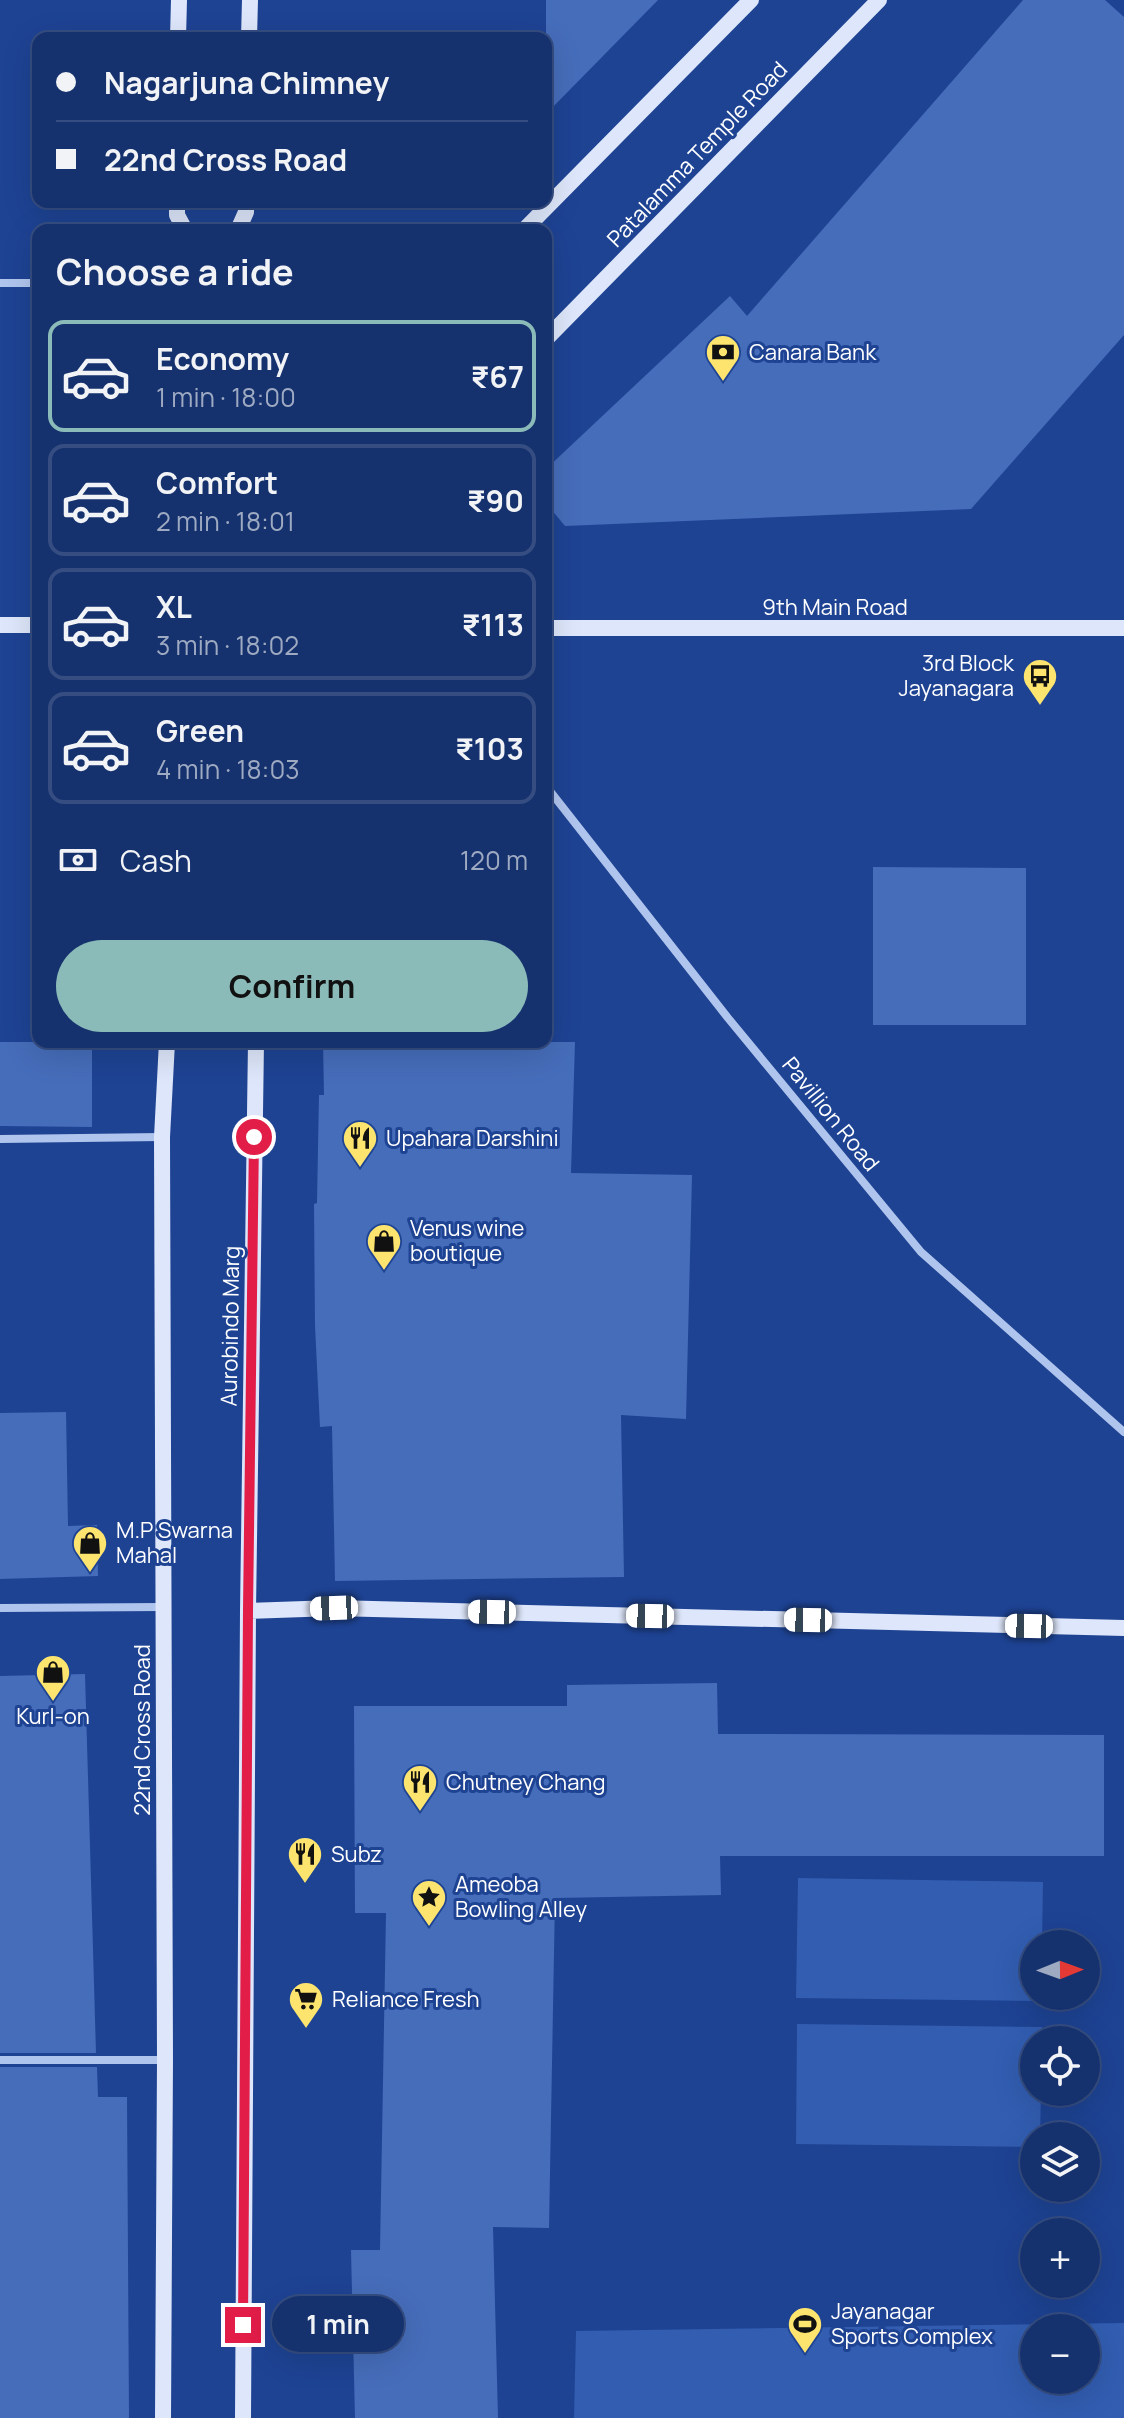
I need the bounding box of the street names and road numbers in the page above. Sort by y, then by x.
street label: Patalamma Temple Road [600,55,794,253]
street label: 9th Main Road [762,592,908,622]
street label: Pavillion Road [776,1051,886,1177]
street label: Aurobindo Marg [214,1245,246,1407]
street label: 22nd Cross Road [127,1644,157,1816]

